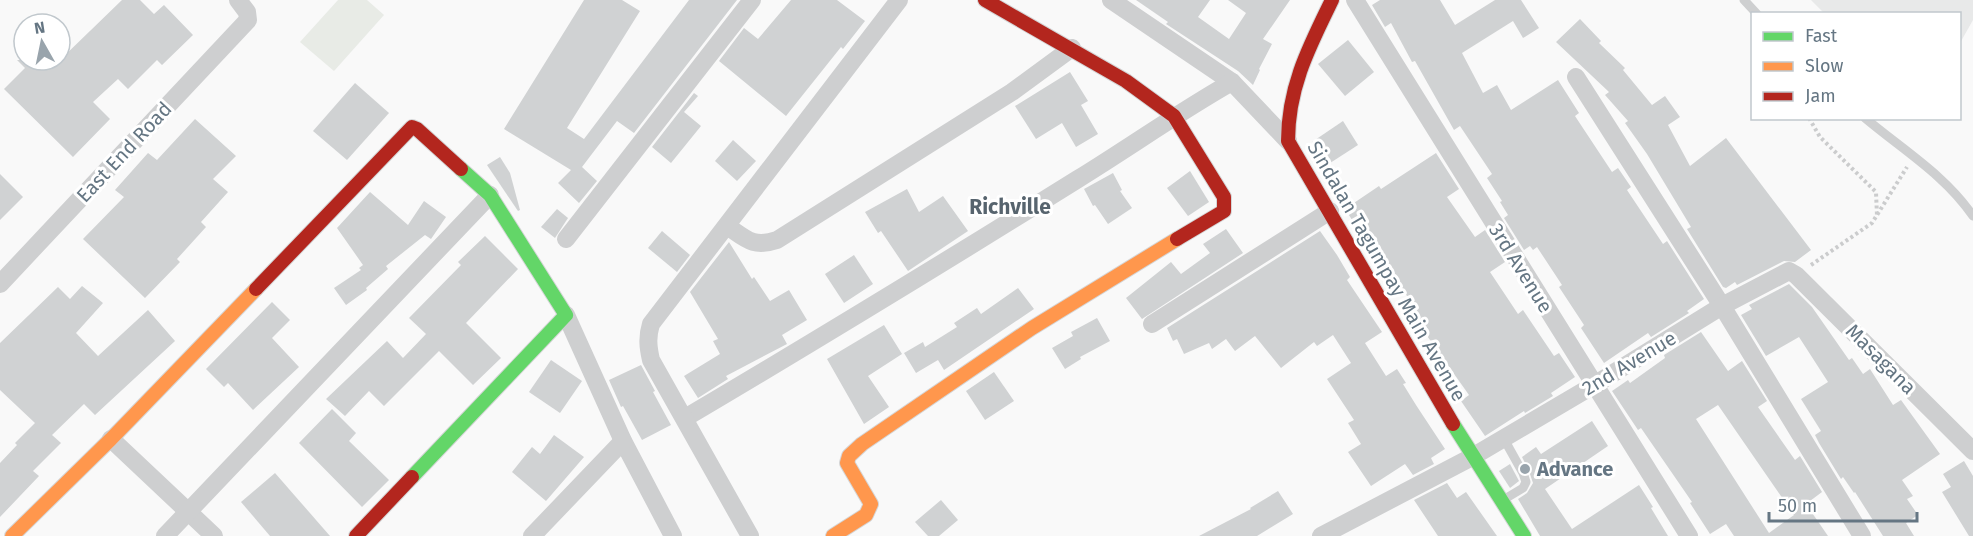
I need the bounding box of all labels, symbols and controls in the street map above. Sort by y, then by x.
north arrow [12,12,72,72]
legend [1751,12,1961,120]
text: N [33,17,46,38]
text: Fast [1805,25,1838,47]
text: Slow [1805,55,1844,77]
text: Jam [1805,85,1836,107]
street label: East End Road [71,97,177,207]
street label: Sindalan Tagumpay Main Avenue [1302,137,1472,405]
district label: Richville [969,194,1051,220]
street label: 3rd Avenue [1484,219,1558,317]
street label: Masagana [1841,319,1921,399]
street label: 2nd Avenue [1578,326,1680,400]
place label: Advance [1536,457,1613,481]
marker: Advance [1518,462,1532,476]
scale bar [1769,485,1918,523]
text: 50 m [1778,495,1817,517]

